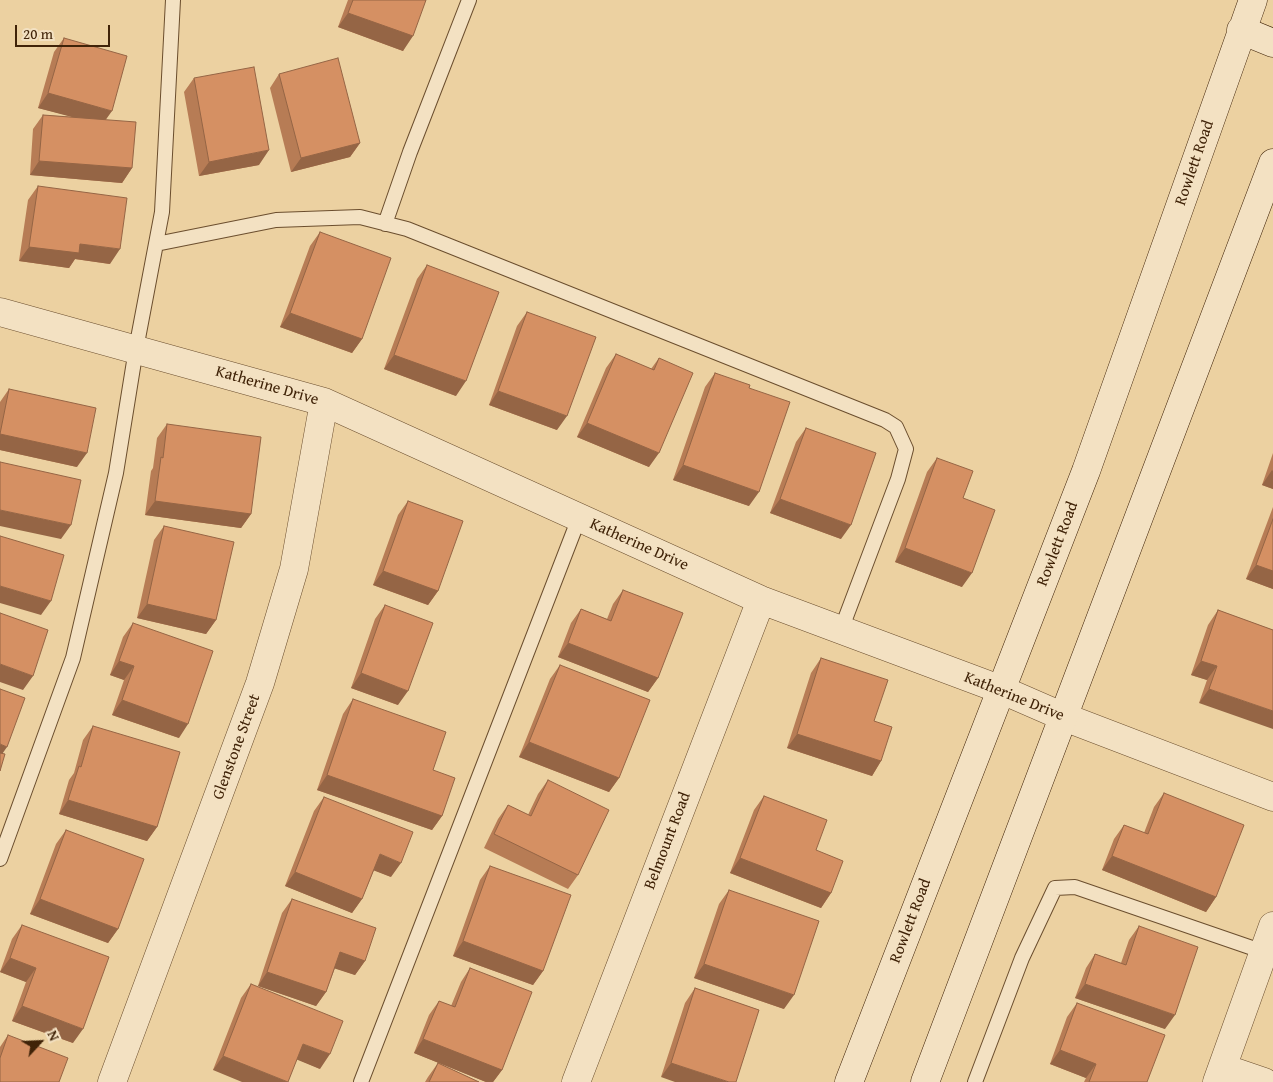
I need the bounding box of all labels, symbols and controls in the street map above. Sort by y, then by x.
scale bar [18,15,112,47]
text: 20 m [23,23,53,44]
street label: Rowlett Road [1171,118,1219,208]
street label: Katherine Drive [213,362,321,410]
street label: Rowlett Road [1033,499,1083,589]
street label: Katherine Drive [587,515,691,575]
street label: Katherine Drive [961,668,1067,726]
street label: Glenstone Street [209,692,265,802]
street label: Belmount Road [641,790,695,892]
street label: Rowlett Road [886,876,936,966]
north arrow [15,1017,65,1067]
text: N [43,1027,65,1044]

